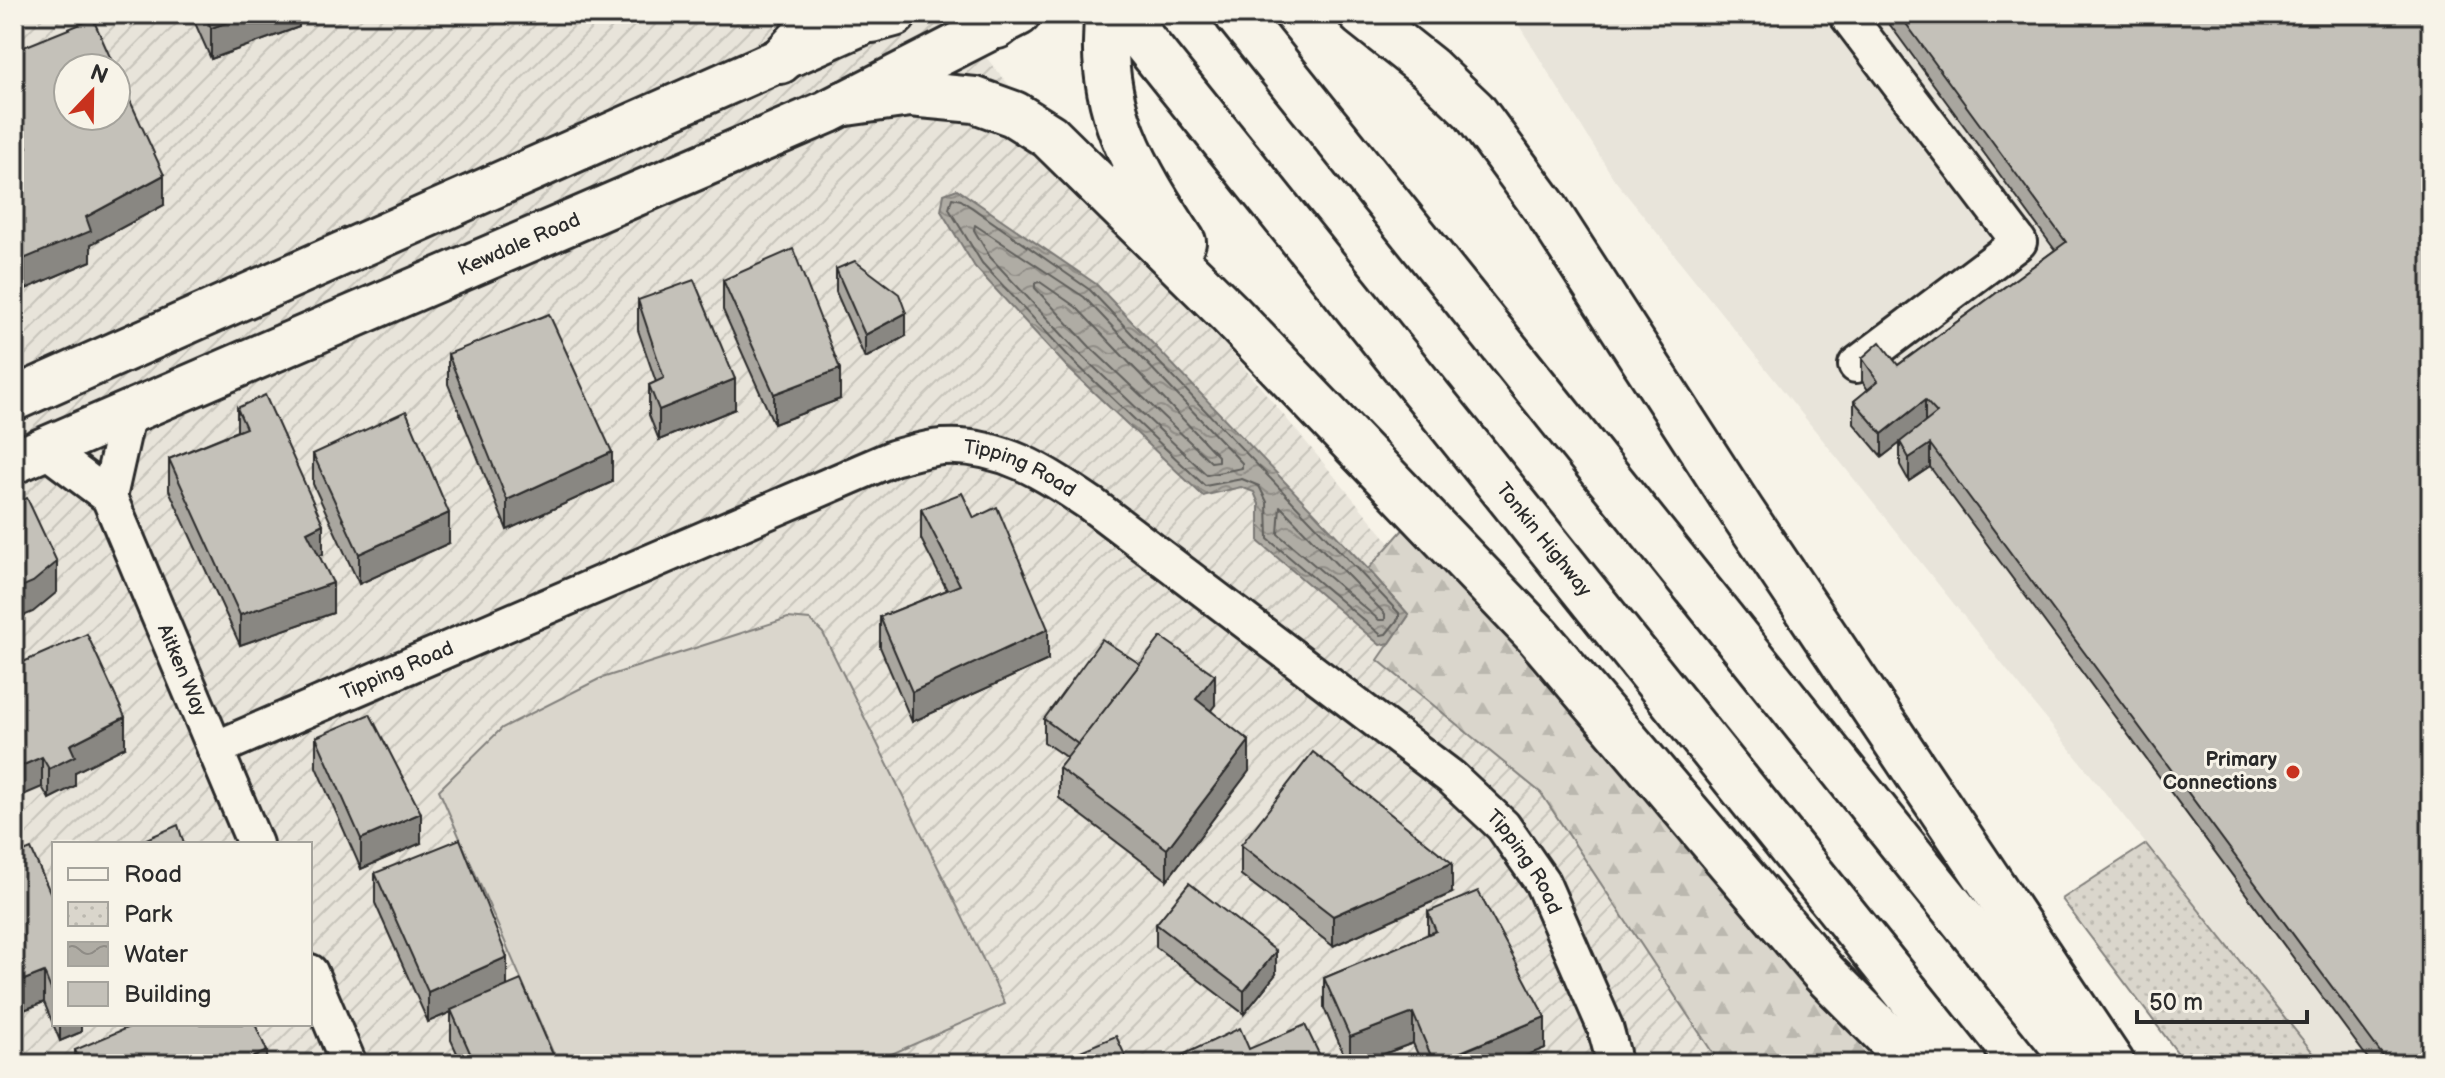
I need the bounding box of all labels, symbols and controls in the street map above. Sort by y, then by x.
north arrow [52,52,132,132]
text: N [86,59,112,90]
street label: Kewdale Road [454,208,584,281]
street label: Tipping Road [962,435,1080,503]
street label: Tonkin Highway [1491,478,1597,602]
street label: Aitken Way [152,621,212,720]
street label: Tipping Road [337,636,457,706]
place label: Primary Connections [2163,748,2278,795]
marker: Primary Connections [2284,763,2302,781]
street label: Tipping Road [1481,805,1566,918]
legend [52,842,312,1026]
text: Road [124,860,182,889]
text: Park [124,900,172,929]
text: Water [124,940,188,969]
scale bar [2137,974,2307,1024]
text: Building [124,980,211,1009]
text: 50 m [2149,988,2203,1017]

